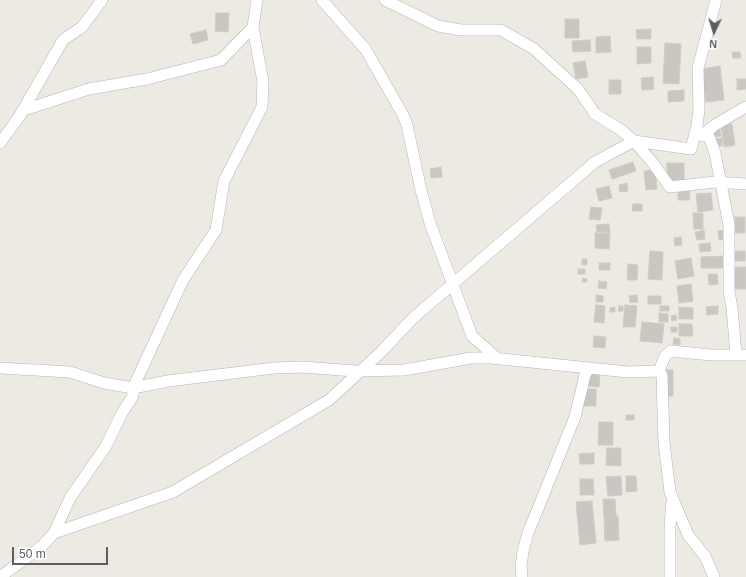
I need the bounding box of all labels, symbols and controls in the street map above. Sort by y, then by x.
north arrow [694,12,734,52]
text: N [709,38,718,50]
scale bar [14,539,110,565]
text: 50 m [19,547,46,561]

